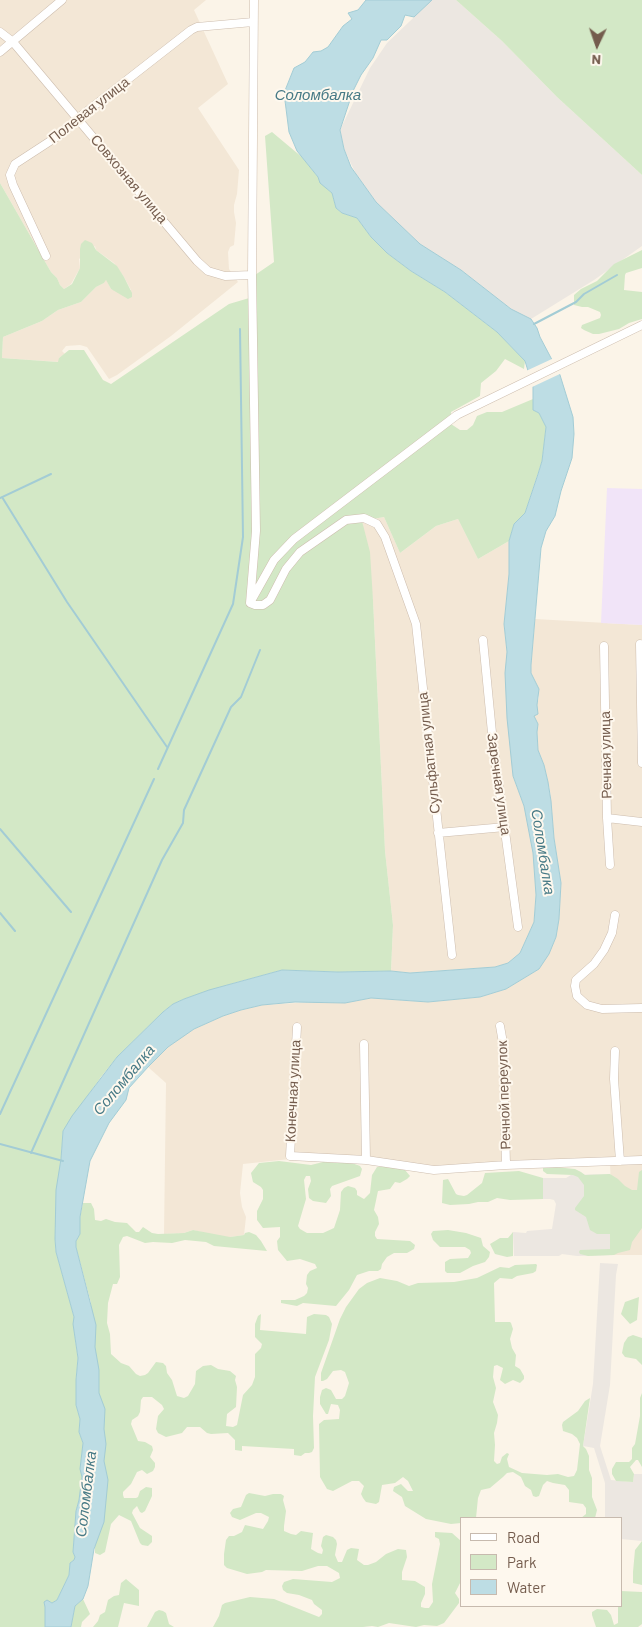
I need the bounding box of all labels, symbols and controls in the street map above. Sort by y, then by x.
north arrow [572,20,622,70]
text: N [591,52,601,69]
street label: Полевая улица [45,73,133,147]
water label: Соломбалка [275,86,361,104]
street label: Совхозная улица [87,131,171,227]
street label: Сульфатная улица [414,691,444,815]
street label: Речная улица [597,711,615,799]
street label: Заречная улица [484,732,514,836]
water label: Соломбалка [527,808,559,896]
street label: Конечная улица [282,1039,304,1143]
street label: Речной переулок [494,1040,514,1150]
water label: Соломбалка [89,1041,159,1119]
water label: Соломбалка [72,1450,100,1538]
legend [460,1517,622,1607]
text: Road [507,1528,540,1546]
text: Park [507,1553,536,1571]
text: Water [507,1578,546,1596]

